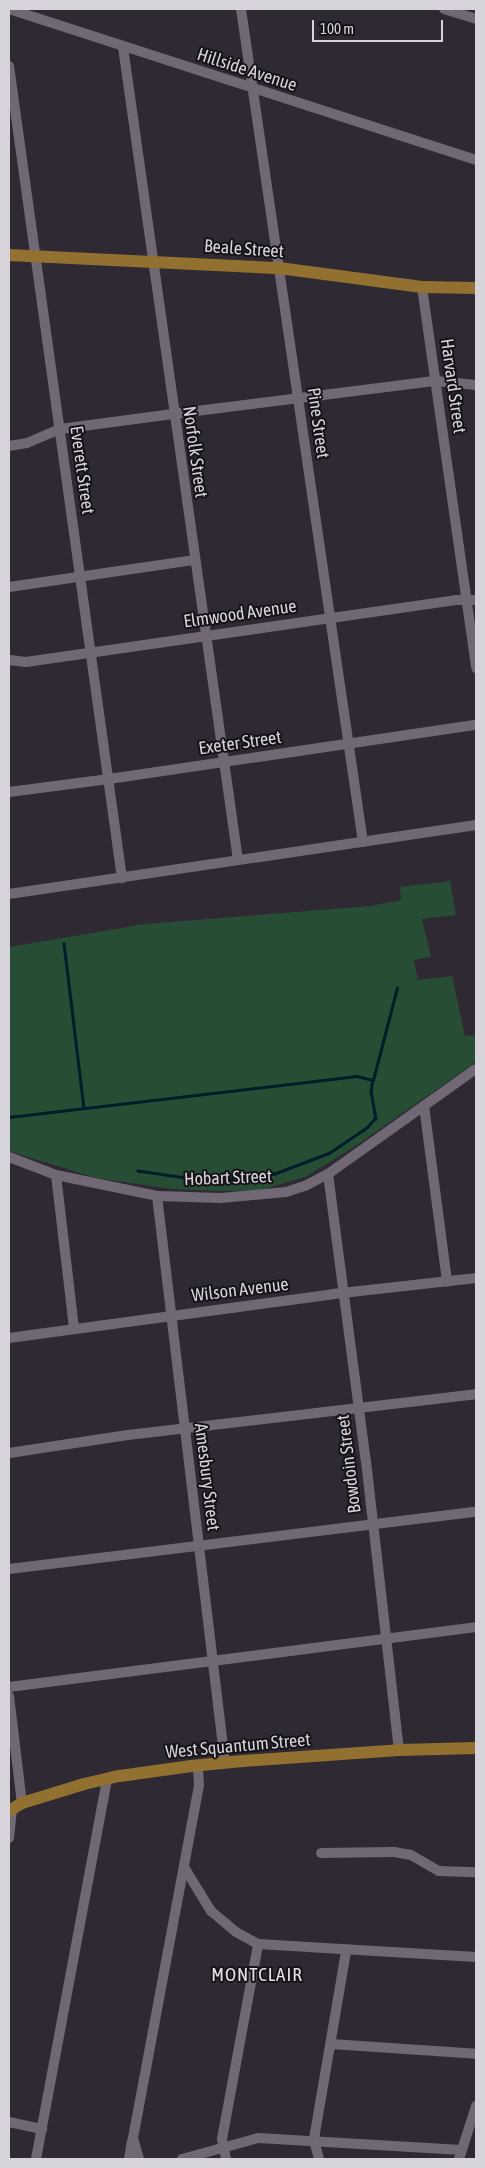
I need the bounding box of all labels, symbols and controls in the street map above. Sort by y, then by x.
scale bar [315,10,446,42]
text: 100 m [320,20,354,37]
street label: Hillside Avenue [194,44,300,96]
street label: Beale Street [203,235,285,263]
street label: Harvard Street [436,337,470,435]
street label: Pine Street [302,386,334,460]
street label: Norfolk Street [178,405,212,499]
street label: Everett Street [65,424,99,516]
street label: Elmwood Avenue [182,595,298,633]
street label: Exeter Street [197,727,283,759]
street label: Hobart Street [184,1166,272,1190]
street label: Wilson Avenue [190,1273,290,1307]
street label: Bowdoin Street [332,1413,366,1515]
street label: Amesbury Street [190,1422,224,1532]
street label: West Squantum Street [165,1729,311,1763]
district label: MONTCLAIR [210,1964,304,1986]

